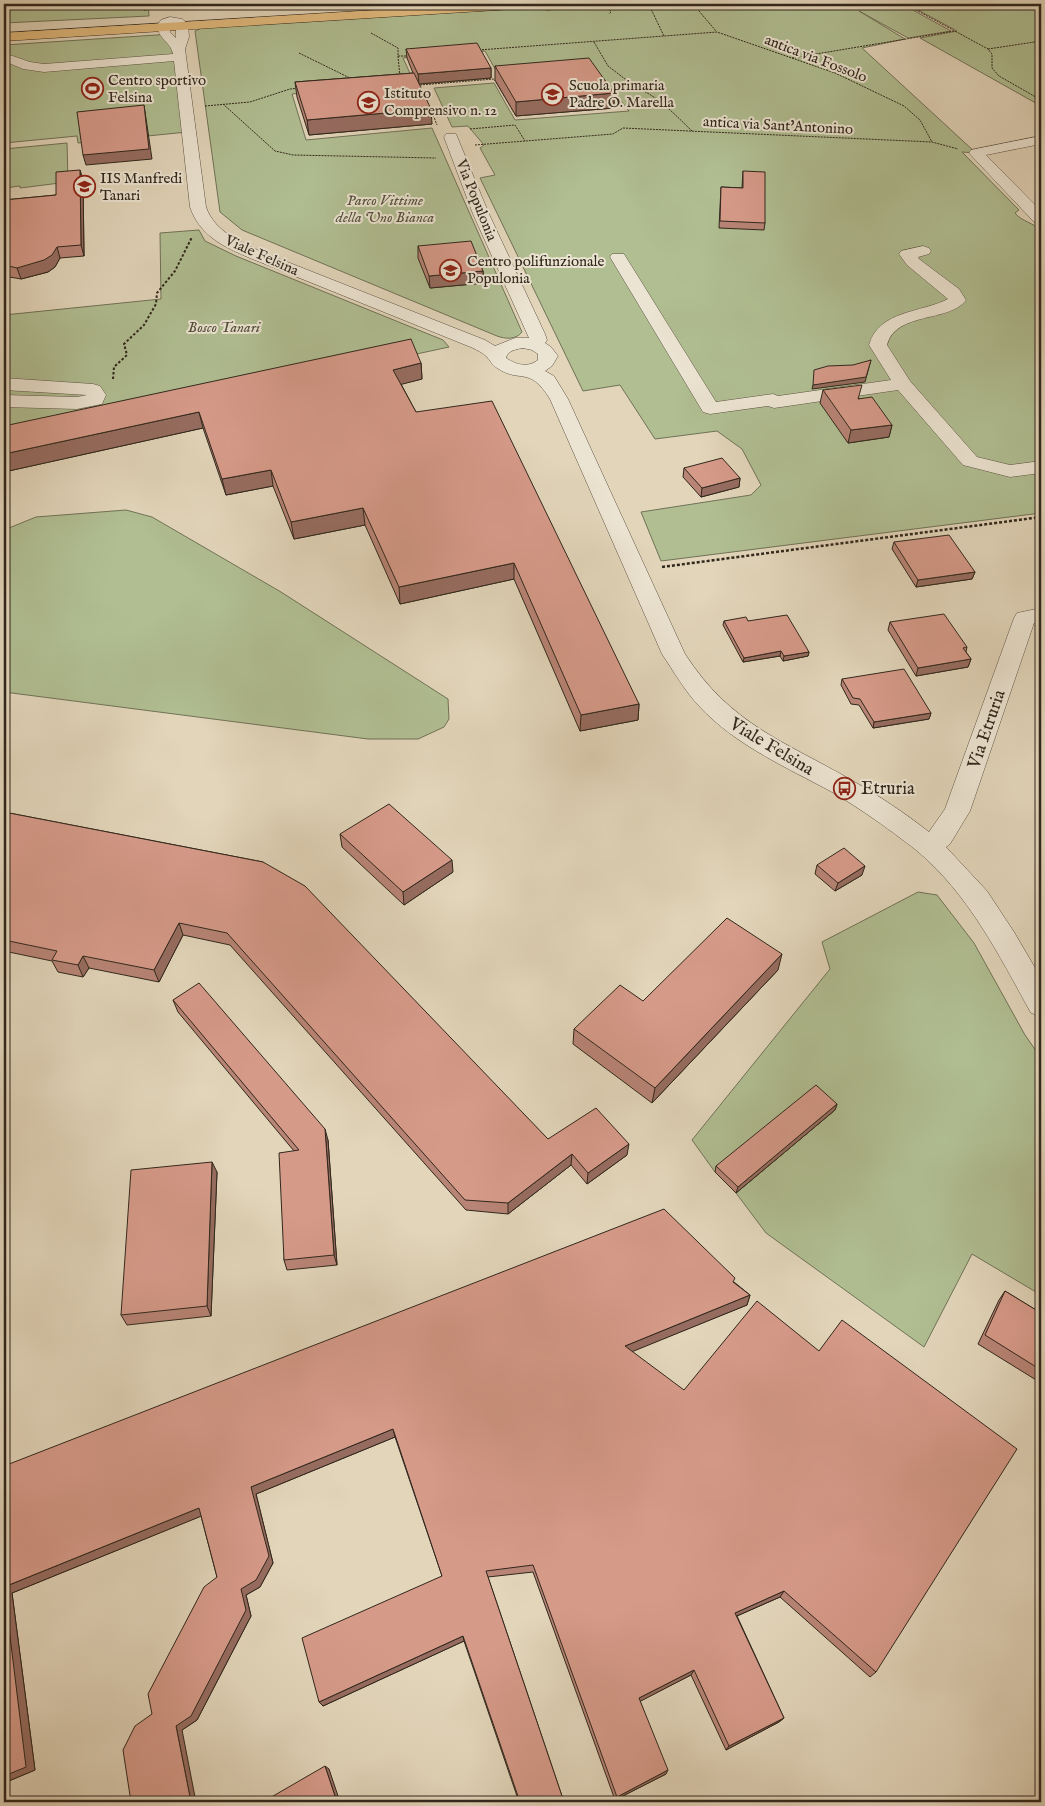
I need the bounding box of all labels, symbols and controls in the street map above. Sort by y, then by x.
street label: antica via Fossolo [762,30,870,87]
place label: Centro sportivo Felsina [108,71,206,107]
place label: Scuola primaria Padre O. Marella [569,76,674,112]
sports icon: Centro sportivo Felsina [80,77,104,101]
school or university icon: Scuola primaria Padre O. Marella [541,82,565,106]
place label: Istituto Comprensivo n. 12 [384,84,497,120]
school or university icon: Istituto Comprensivo n. 12 [356,90,380,114]
street label: antica via Sant'Antonino [702,112,853,139]
street label: Via Populonia [451,156,502,244]
place label: IIS Manfredi Tanari [100,169,182,205]
school or university icon: IIS Manfredi Tanari [72,175,96,199]
park label: Parco Vittime della Uno Bianca [335,191,434,227]
street label: Viale Felsina [221,230,302,280]
place label: Centro polifunzionale Populonia [467,252,604,288]
school or university icon: Centro polifunzionale Populonia [439,258,463,282]
park label: Bosco Tanari [188,318,262,337]
street label: Via Etruria [963,687,1012,773]
street label: Viale Felsina [724,713,818,782]
bus stop icon: Etruria [833,776,857,800]
place label: Etruria [861,778,915,801]

